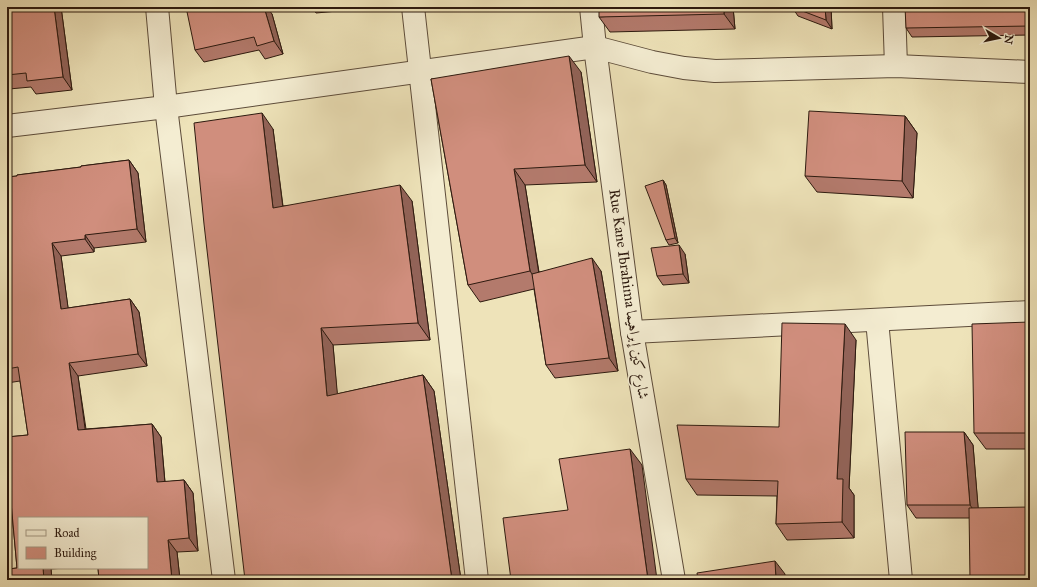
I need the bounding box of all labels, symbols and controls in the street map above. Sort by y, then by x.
north arrow [979,18,1019,58]
text: N [1001,34,1016,46]
street label: Rue Kane Ibrahima شارع كين إبراهيما [601,188,653,401]
legend [18,517,148,569]
text: Road [54,526,80,540]
text: Building [54,546,97,561]

